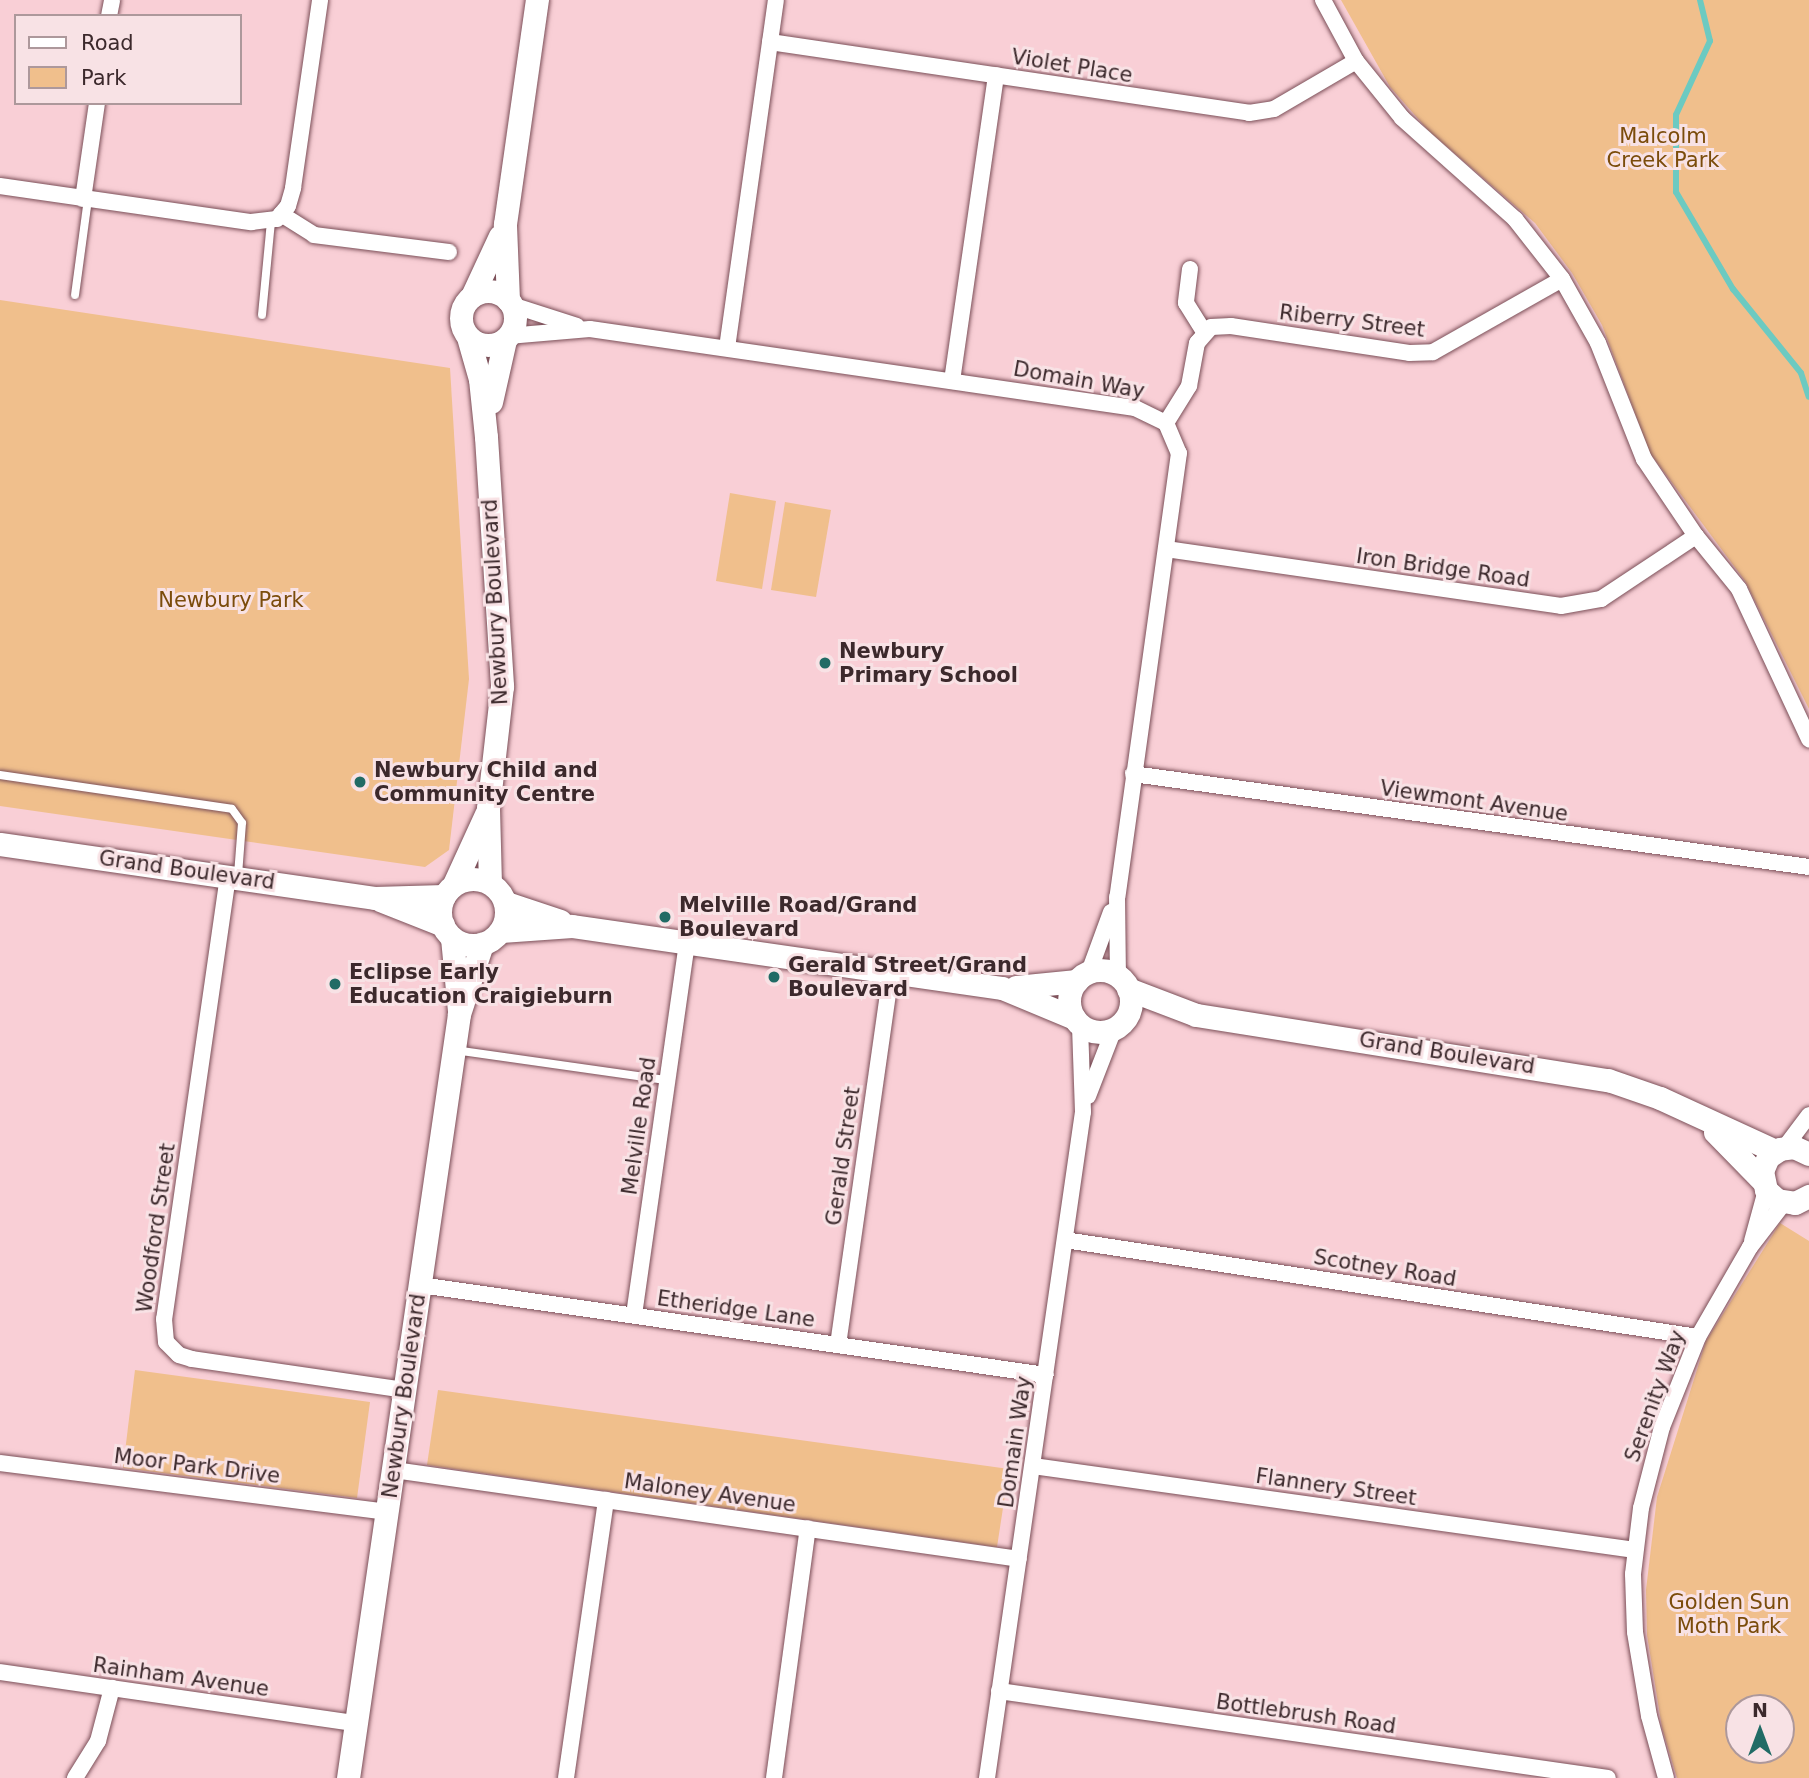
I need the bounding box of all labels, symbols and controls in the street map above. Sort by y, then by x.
legend [14,14,242,105]
text: Road [81,31,134,55]
street label: Violet Place [1010,44,1134,88]
text: Park [81,66,126,90]
park label: Malcolm Creek Park [1607,123,1719,173]
street label: Riberry Street [1278,300,1426,342]
street label: Domain Way [1011,356,1147,404]
street label: Newbury Boulevard [477,498,513,706]
street label: Iron Bridge Road [1355,543,1531,593]
park label: Newbury Park [158,587,304,613]
place label: Newbury Primary School [839,638,1018,688]
marker: Newbury Primary School [817,655,833,671]
place label: Newbury Child and Community Centre [374,757,598,807]
marker: Newbury Child and Community Centre [352,774,368,790]
street label: Viewmont Avenue [1378,775,1570,827]
street label: Grand Boulevard [97,845,277,895]
place label: Melville Road/Grand Boulevard [679,892,917,942]
marker: Melville Road/Grand Boulevard [657,909,673,925]
place label: Gerald Street/Grand Boulevard [788,952,1027,1002]
place label: Eclipse Early Education Craigieburn [349,959,613,1009]
marker: Gerald Street/Grand Boulevard [766,969,782,985]
marker: Eclipse Early Education Craigieburn [327,976,343,992]
street label: Grand Boulevard [1357,1027,1537,1079]
street label: Melville Road [617,1055,661,1197]
street label: Gerald Street [821,1085,865,1227]
street label: Woodford Street [132,1142,180,1314]
street label: Scotney Road [1312,1244,1458,1292]
street label: Etheridge Lane [655,1285,817,1333]
street label: Newbury Boulevard [377,1292,431,1500]
street label: Serenity Way [1619,1327,1691,1465]
street label: Domain Way [993,1374,1037,1510]
street label: Moor Park Drive [113,1443,281,1489]
street label: Flannery Street [1254,1463,1418,1511]
street label: Maloney Avenue [623,1468,797,1518]
park label: Golden Sun Moth Park [1668,1589,1790,1639]
street label: Rainham Avenue [91,1652,271,1702]
street label: Bottlebrush Road [1214,1689,1398,1739]
north arrow [1725,1694,1795,1764]
text: N [1752,1699,1768,1721]

